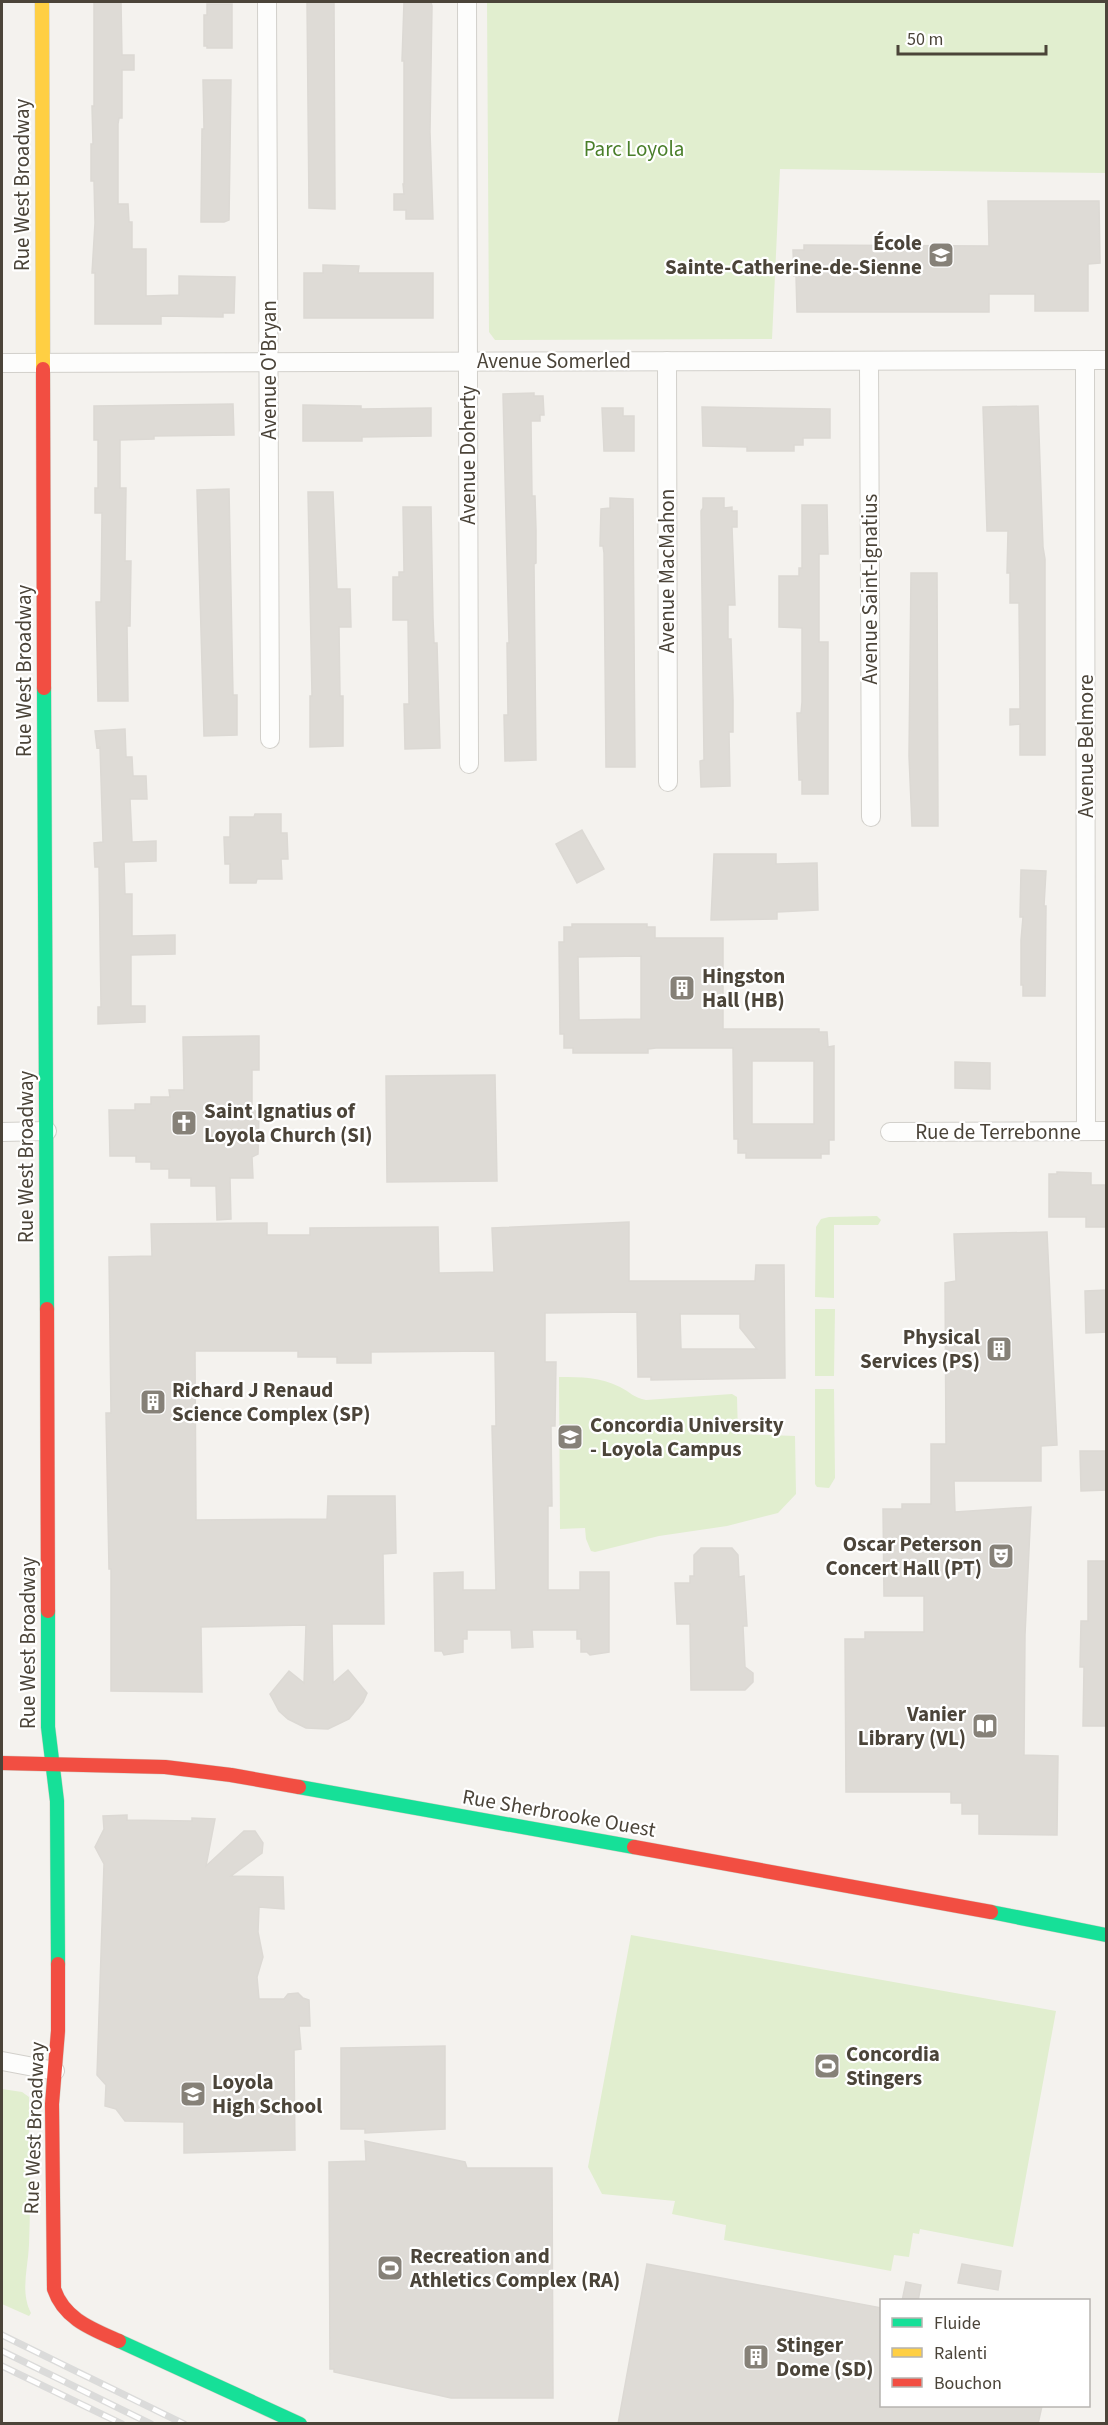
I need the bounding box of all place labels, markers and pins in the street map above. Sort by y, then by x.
place label: École Sainte-Catherine-de-Sienne [665,228,922,282]
school or university icon: École Sainte-Catherine-de-Sienne [926,240,956,270]
place label: Hingston Hall (HB) [702,961,785,1015]
building icon: Hingston Hall (HB) [667,973,697,1003]
place label: Saint Ignatius of Loyola Church (SI) [204,1096,373,1150]
church icon: Saint Ignatius of Loyola Church (SI) [169,1108,199,1138]
place label: Physical Services (PS) [860,1322,980,1376]
building icon: Physical Services (PS) [984,1334,1014,1364]
place label: Richard J Renaud Science Complex (SP) [172,1375,371,1429]
building icon: Richard J Renaud Science Complex (SP) [138,1387,168,1417]
place label: Concordia University - Loyola Campus [590,1410,784,1464]
school or university icon: Concordia University - Loyola Campus [555,1422,585,1452]
place label: Oscar Peterson Concert Hall (PT) [826,1529,982,1583]
theatre icon: Oscar Peterson Concert Hall (PT) [986,1541,1016,1571]
place label: Vanier Library (VL) [858,1699,967,1753]
library icon: Vanier Library (VL) [970,1711,1000,1741]
place label: Concordia Stingers [846,2039,940,2093]
sports icon: Concordia Stingers [812,2051,842,2081]
place label: Loyola High School [212,2067,322,2121]
school or university icon: Loyola High School [178,2079,208,2109]
place label: Recreation and Athletics Complex (RA) [409,2241,620,2295]
sports icon: Recreation and Athletics Complex (RA) [375,2253,405,2283]
place label: Stinger Dome (SD) [776,2330,874,2384]
building icon: Stinger Dome (SD) [741,2342,771,2372]

